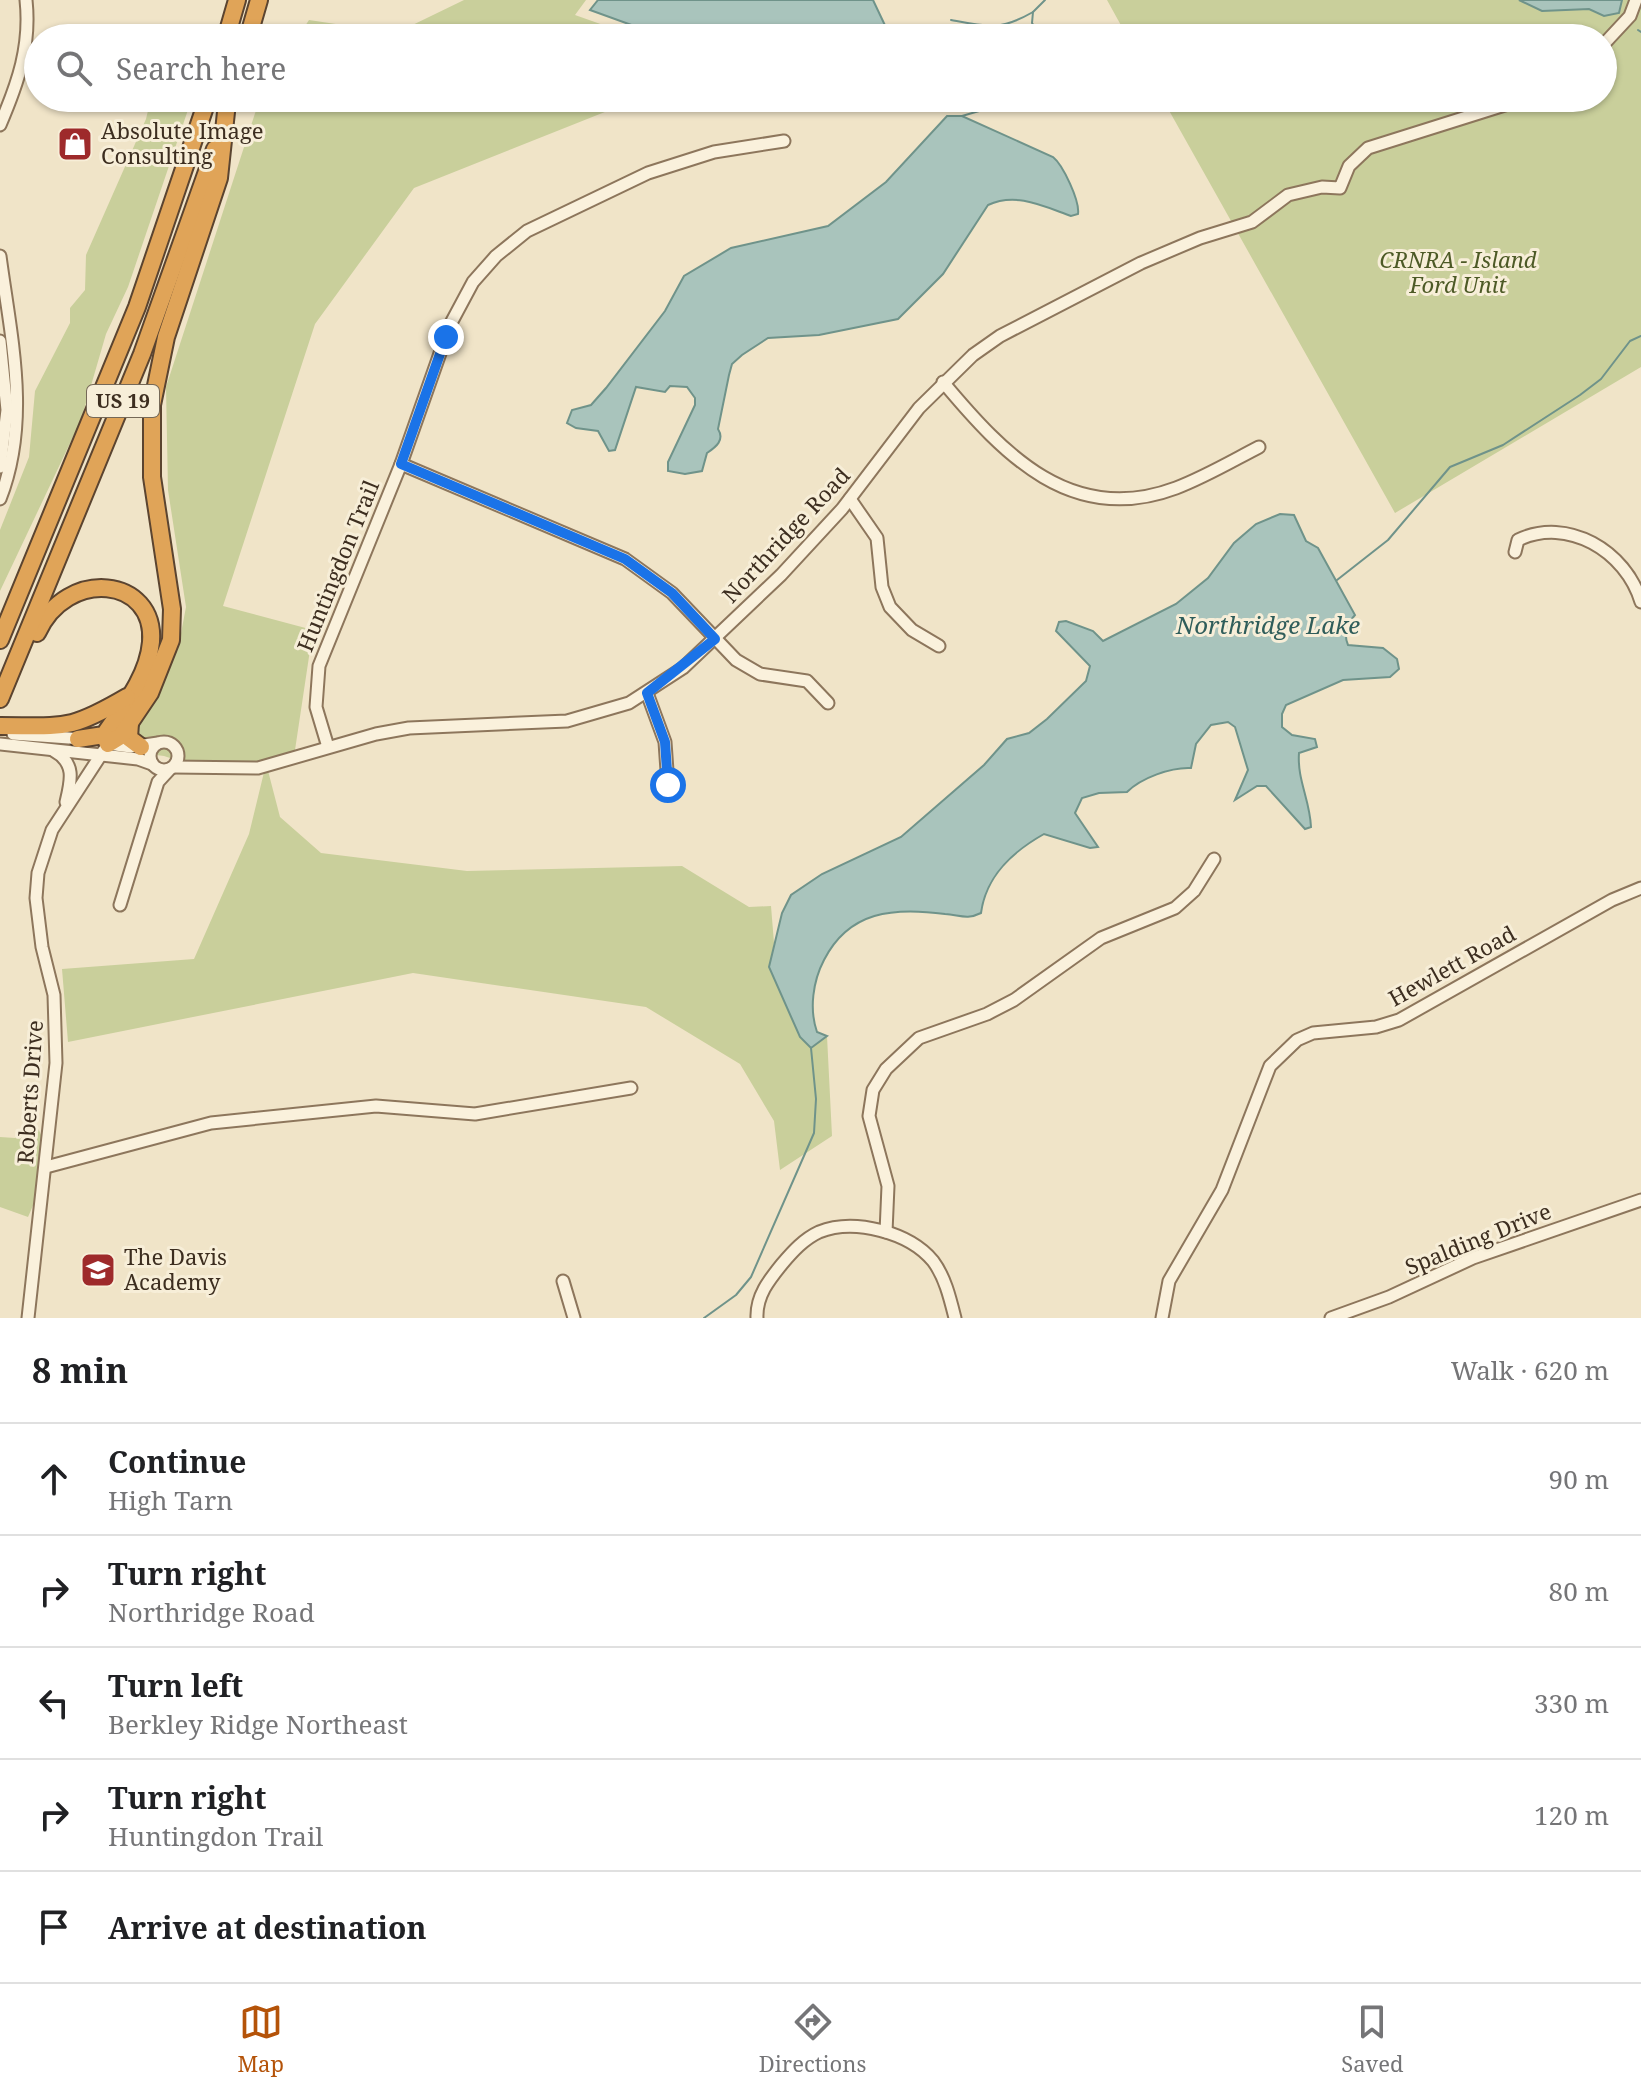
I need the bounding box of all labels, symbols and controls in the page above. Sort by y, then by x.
search box [24,24,1617,112]
icon: search [52,46,96,90]
text: Search here [116,48,286,89]
place label: Absolute Image Consulting [101,115,264,170]
shop icon: Absolute Image Consulting [56,125,94,163]
park label: CRNRA - Island Ford Unit [1379,244,1537,299]
route end [428,319,464,355]
road number: US 19 [87,385,159,417]
street label: Northridge Road [715,460,856,608]
street label: Huntingdon Trail [289,475,385,656]
water label: Northridge Lake [1175,608,1360,641]
route start [650,767,686,803]
street label: Hewlett Road [1383,918,1521,1012]
street label: Roberts Drive [9,1019,49,1165]
street label: Spalding Drive [1400,1195,1555,1281]
place label: The Davis Academy [124,1241,227,1296]
school or university icon: The Davis Academy [79,1251,117,1289]
text: 8 min [32,1347,128,1393]
text: Walk · 620 m [1451,1352,1609,1388]
text: Continue [108,1441,246,1482]
icon: ahead [32,1457,76,1501]
text: 90 m [1549,1461,1609,1497]
text: High Tarn [108,1482,233,1518]
text: Turn right [108,1553,266,1594]
icon: right [32,1569,76,1613]
text: 80 m [1549,1573,1609,1609]
text: Northridge Road [108,1594,315,1630]
text: Turn left [108,1665,243,1706]
icon: left [32,1681,76,1725]
text: 330 m [1534,1685,1609,1721]
text: Berkley Ridge Northeast [108,1706,408,1742]
text: Turn right [108,1777,266,1818]
icon: right [32,1793,76,1837]
text: 120 m [1534,1797,1609,1833]
text: Huntingdon Trail [108,1818,323,1854]
icon: arrive [32,1905,76,1949]
text: Arrive at destination [108,1907,427,1948]
tab: Map [237,2000,284,2078]
tab: Directions [759,2000,866,2078]
tab: Saved [1341,2000,1404,2078]

